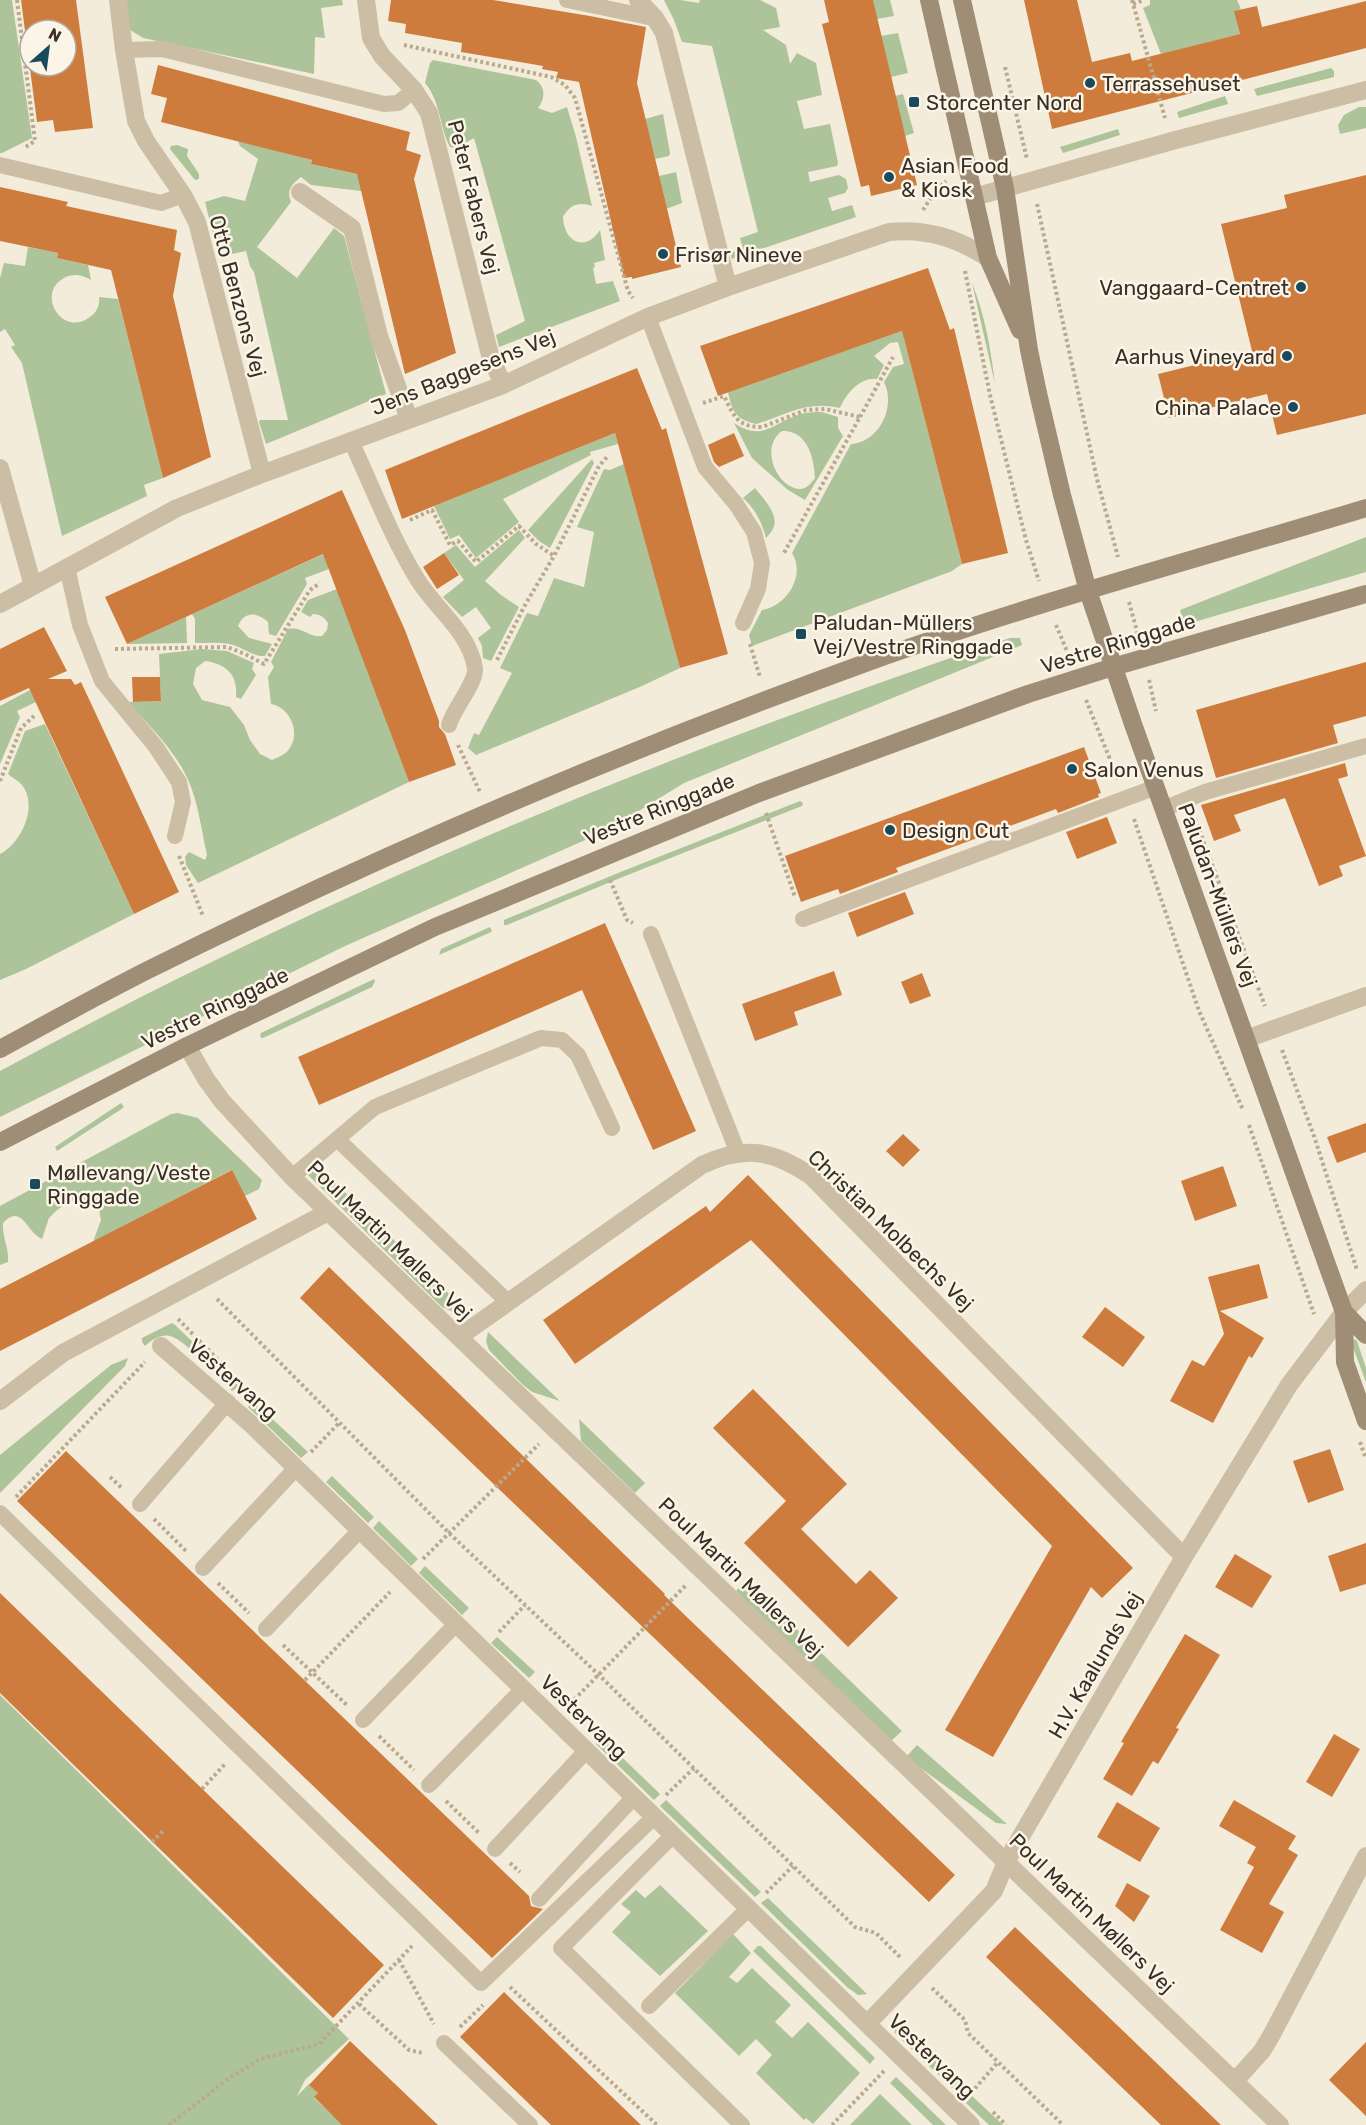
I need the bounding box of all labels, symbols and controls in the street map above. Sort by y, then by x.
north arrow [18,18,78,78]
text: N [45,24,64,46]
place label: Terrassehuset [1102,71,1241,96]
marker: Terrassehuset [1083,76,1097,90]
place label: Storcenter Nord [926,90,1083,115]
marker: Storcenter Nord [907,95,921,109]
street label: Peter Fabers Vej [443,117,505,277]
place label: Asian Food & Kiosk [901,153,1009,202]
marker: Asian Food & Kiosk [882,170,896,184]
street label: Otto Benzons Vej [204,212,272,380]
place label: Frisør Nineve [675,242,802,267]
marker: Frisør Nineve [656,247,670,261]
place label: Vanggaard-Centret [1099,275,1289,300]
marker: Vanggaard-Centret [1294,280,1308,294]
street label: Jens Baggesens Vej [367,324,559,420]
place label: Aarhus Vineyard [1115,344,1275,369]
marker: Aarhus Vineyard [1280,349,1294,363]
place label: China Palace [1155,395,1281,420]
marker: China Palace [1286,400,1300,414]
street label: Vestre Ringgade [1038,608,1198,678]
place label: Paludan-Müllers Vej/Vestre Ringgade [813,610,1013,659]
marker: Paludan-Müllers Vej/Vestre Ringgade [794,627,808,641]
place label: Salon Venus [1084,757,1204,782]
marker: Salon Venus [1065,762,1079,776]
street label: Vestre Ringgade [580,767,738,851]
street label: Paludan-Müllers Vej [1173,800,1263,990]
place label: Design Cut [902,818,1009,843]
marker: Design Cut [883,823,897,837]
street label: Vestre Ringgade [137,962,293,1054]
street label: Christian Molbechs Vej [803,1144,979,1316]
street label: Poul Martin Møllers Vej [302,1155,478,1325]
place label: Møllevang/Veste Ringgade [47,1160,211,1209]
marker: Møllevang/Veste Ringgade [28,1177,42,1191]
street label: Vestervang [183,1333,283,1425]
street label: Poul Martin Møllers Vej [653,1492,829,1662]
street label: H.V. Kaalunds Vej [1043,1587,1147,1743]
street label: Vestervang [535,1669,633,1765]
street label: Poul Martin Møllers Vej [1004,1828,1180,1998]
street label: Vestervang [883,2008,981,2104]

